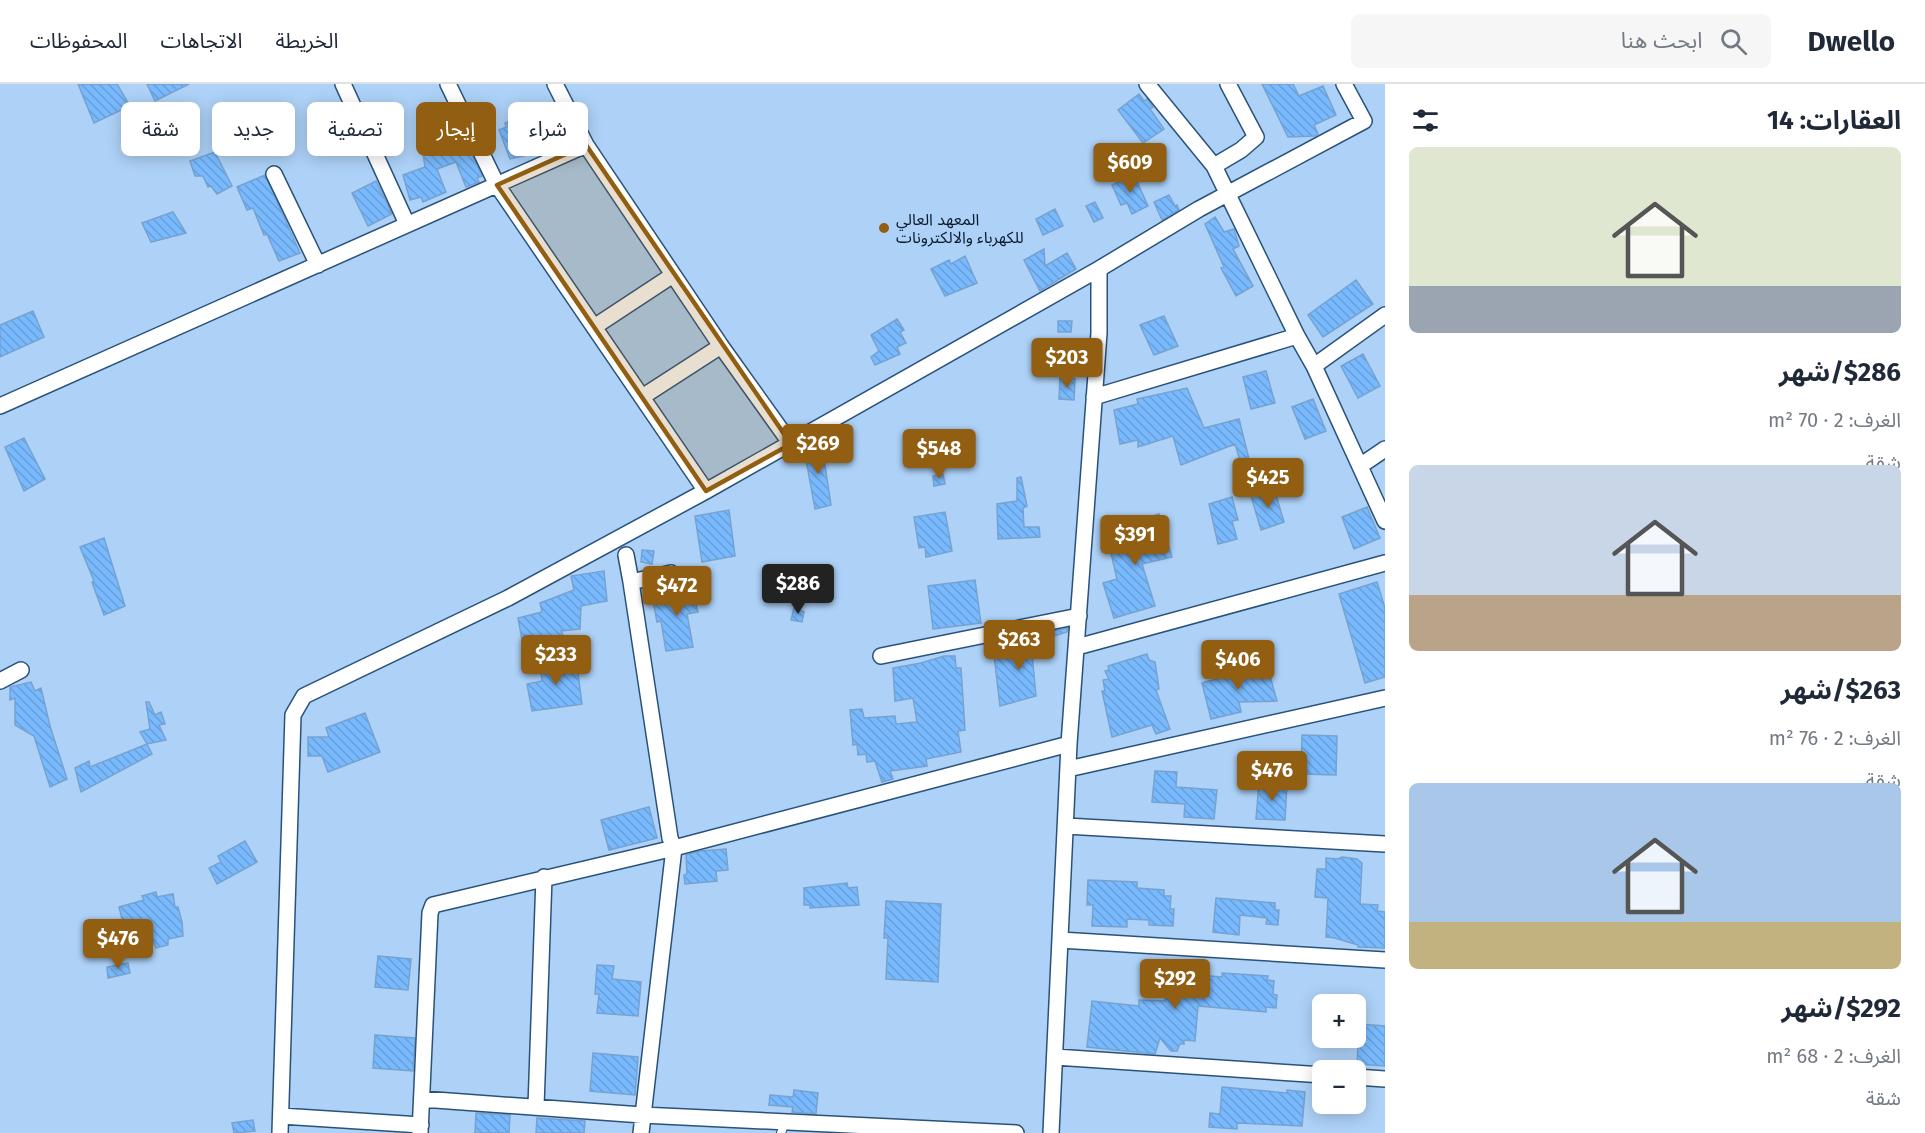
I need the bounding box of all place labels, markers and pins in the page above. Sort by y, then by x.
pin: $609 [1094,143,1166,194]
place label: المعهد العالي للكهرباء والالكترونات [896,210,1024,247]
marker: المعهد العالي للكهرباء والالكترونات [877,221,891,235]
pin: $203 [1031,338,1103,389]
pin: $269 [782,424,854,475]
pin: $548 [903,429,975,480]
pin: $425 [1232,458,1304,509]
pin: $391 [1099,515,1171,566]
pin: $286 [762,564,834,615]
pin: $472 [641,566,713,617]
pin: $263 [983,620,1055,671]
pin: $233 [520,635,592,686]
pin: $406 [1202,640,1274,691]
pin: $476 [1236,751,1308,802]
pin: $476 [82,919,154,970]
pin: $292 [1139,959,1211,1010]

